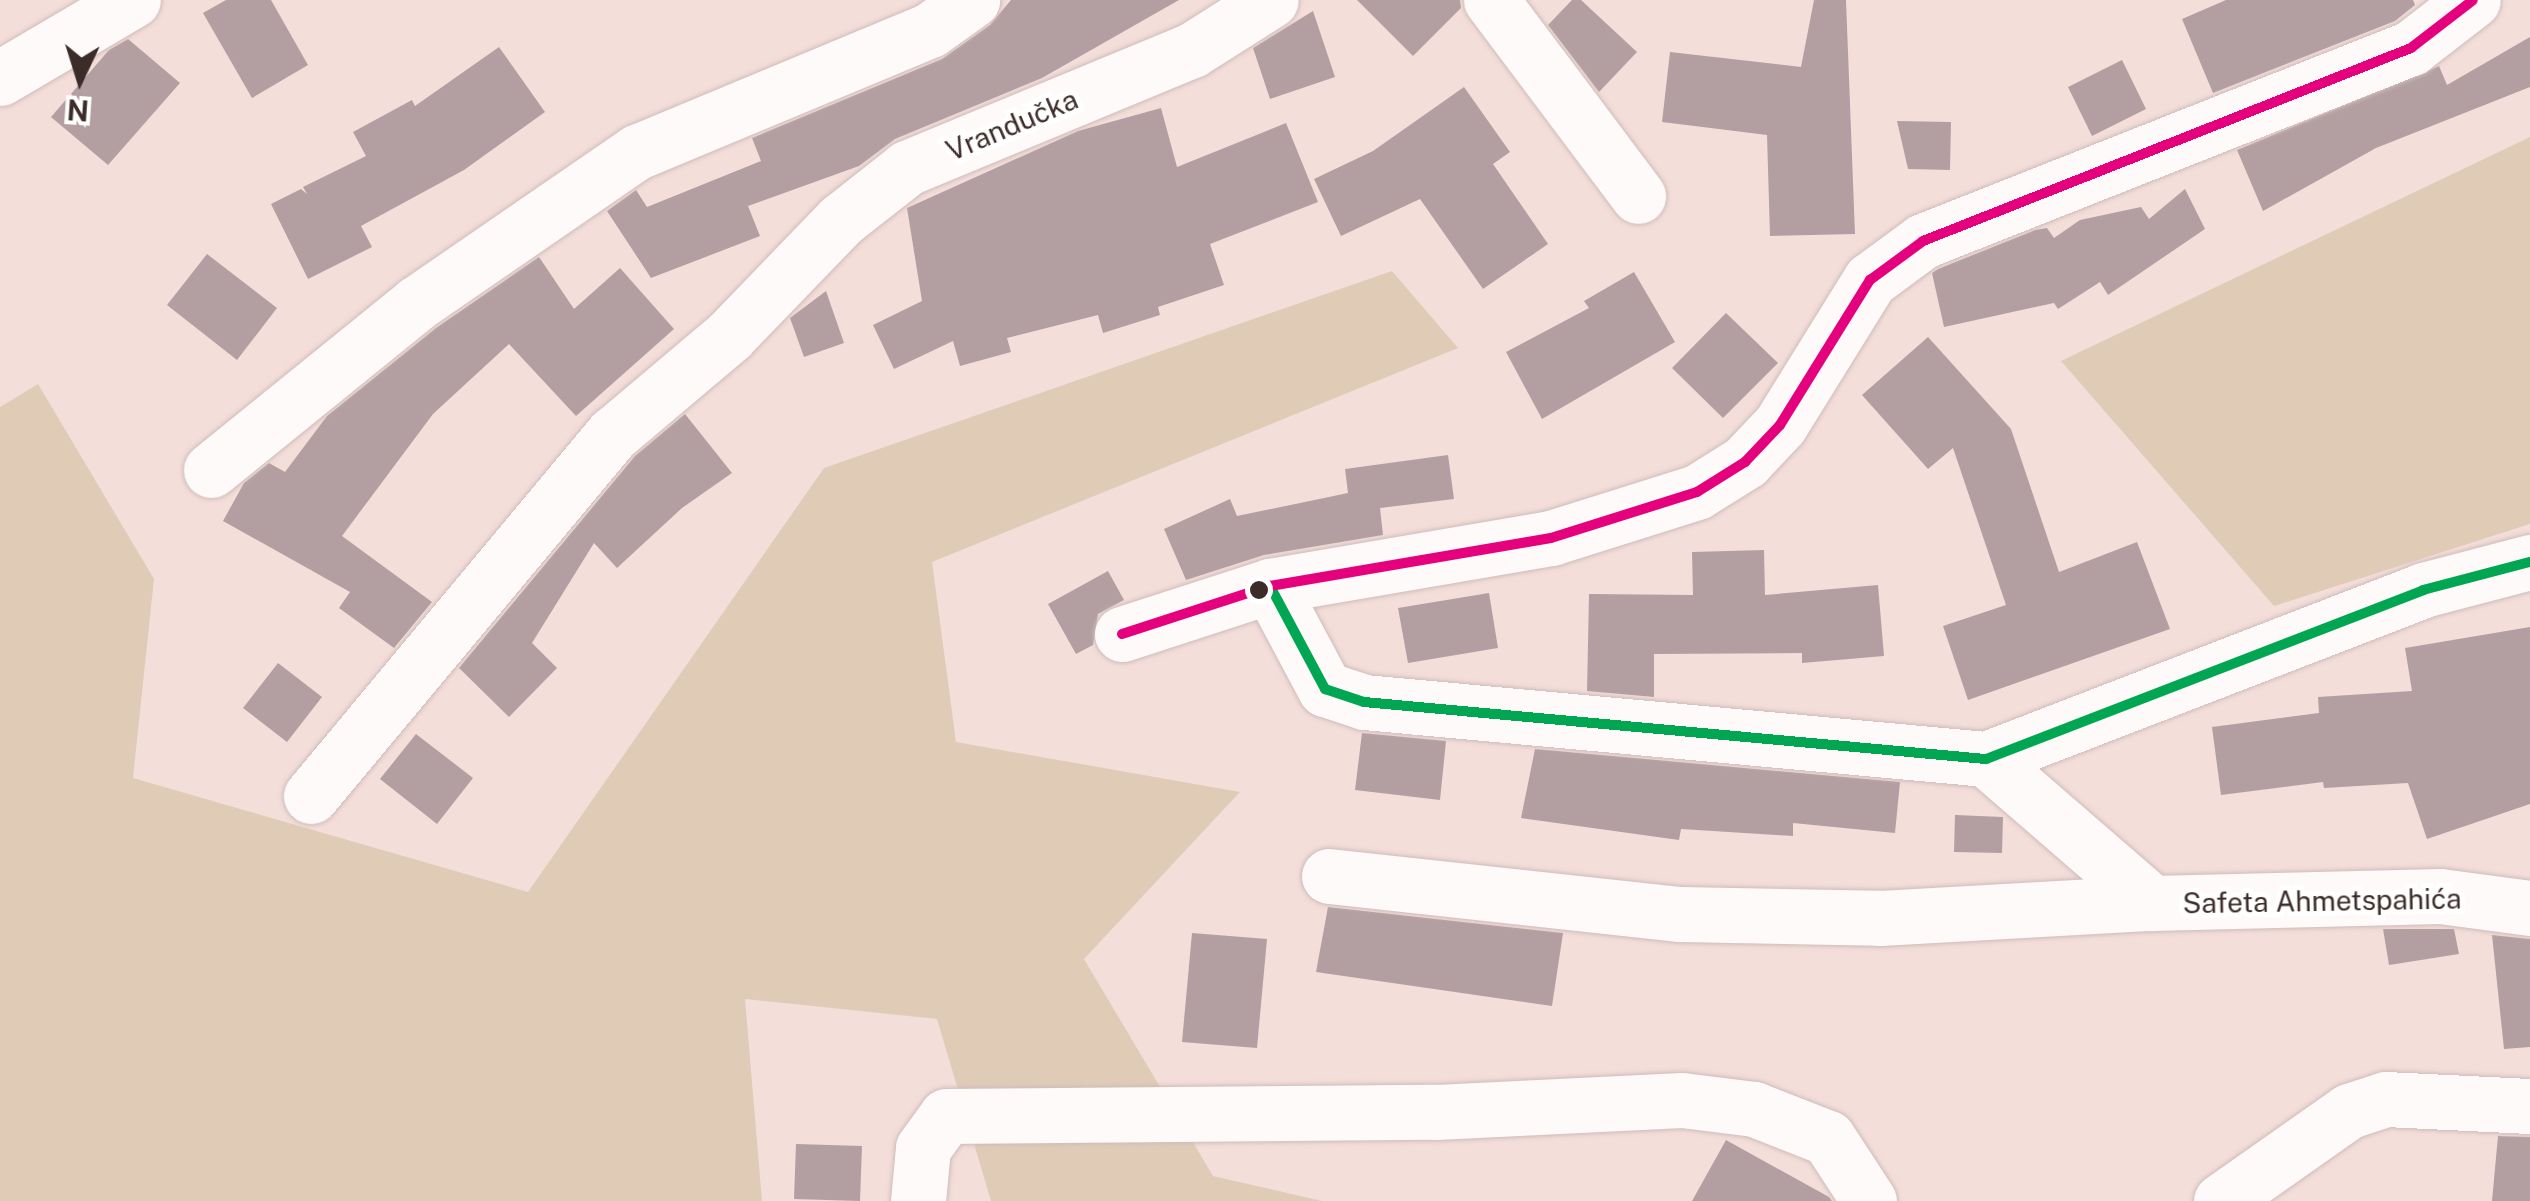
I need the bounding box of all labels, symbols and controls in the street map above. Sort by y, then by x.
north arrow [30,30,130,130]
street label: Vrandučka [941,82,1083,168]
text: N [66,93,90,128]
unlabelled marker [1249,580,1269,600]
street label: Safeta Ahmetspahića [2182,882,2462,920]

